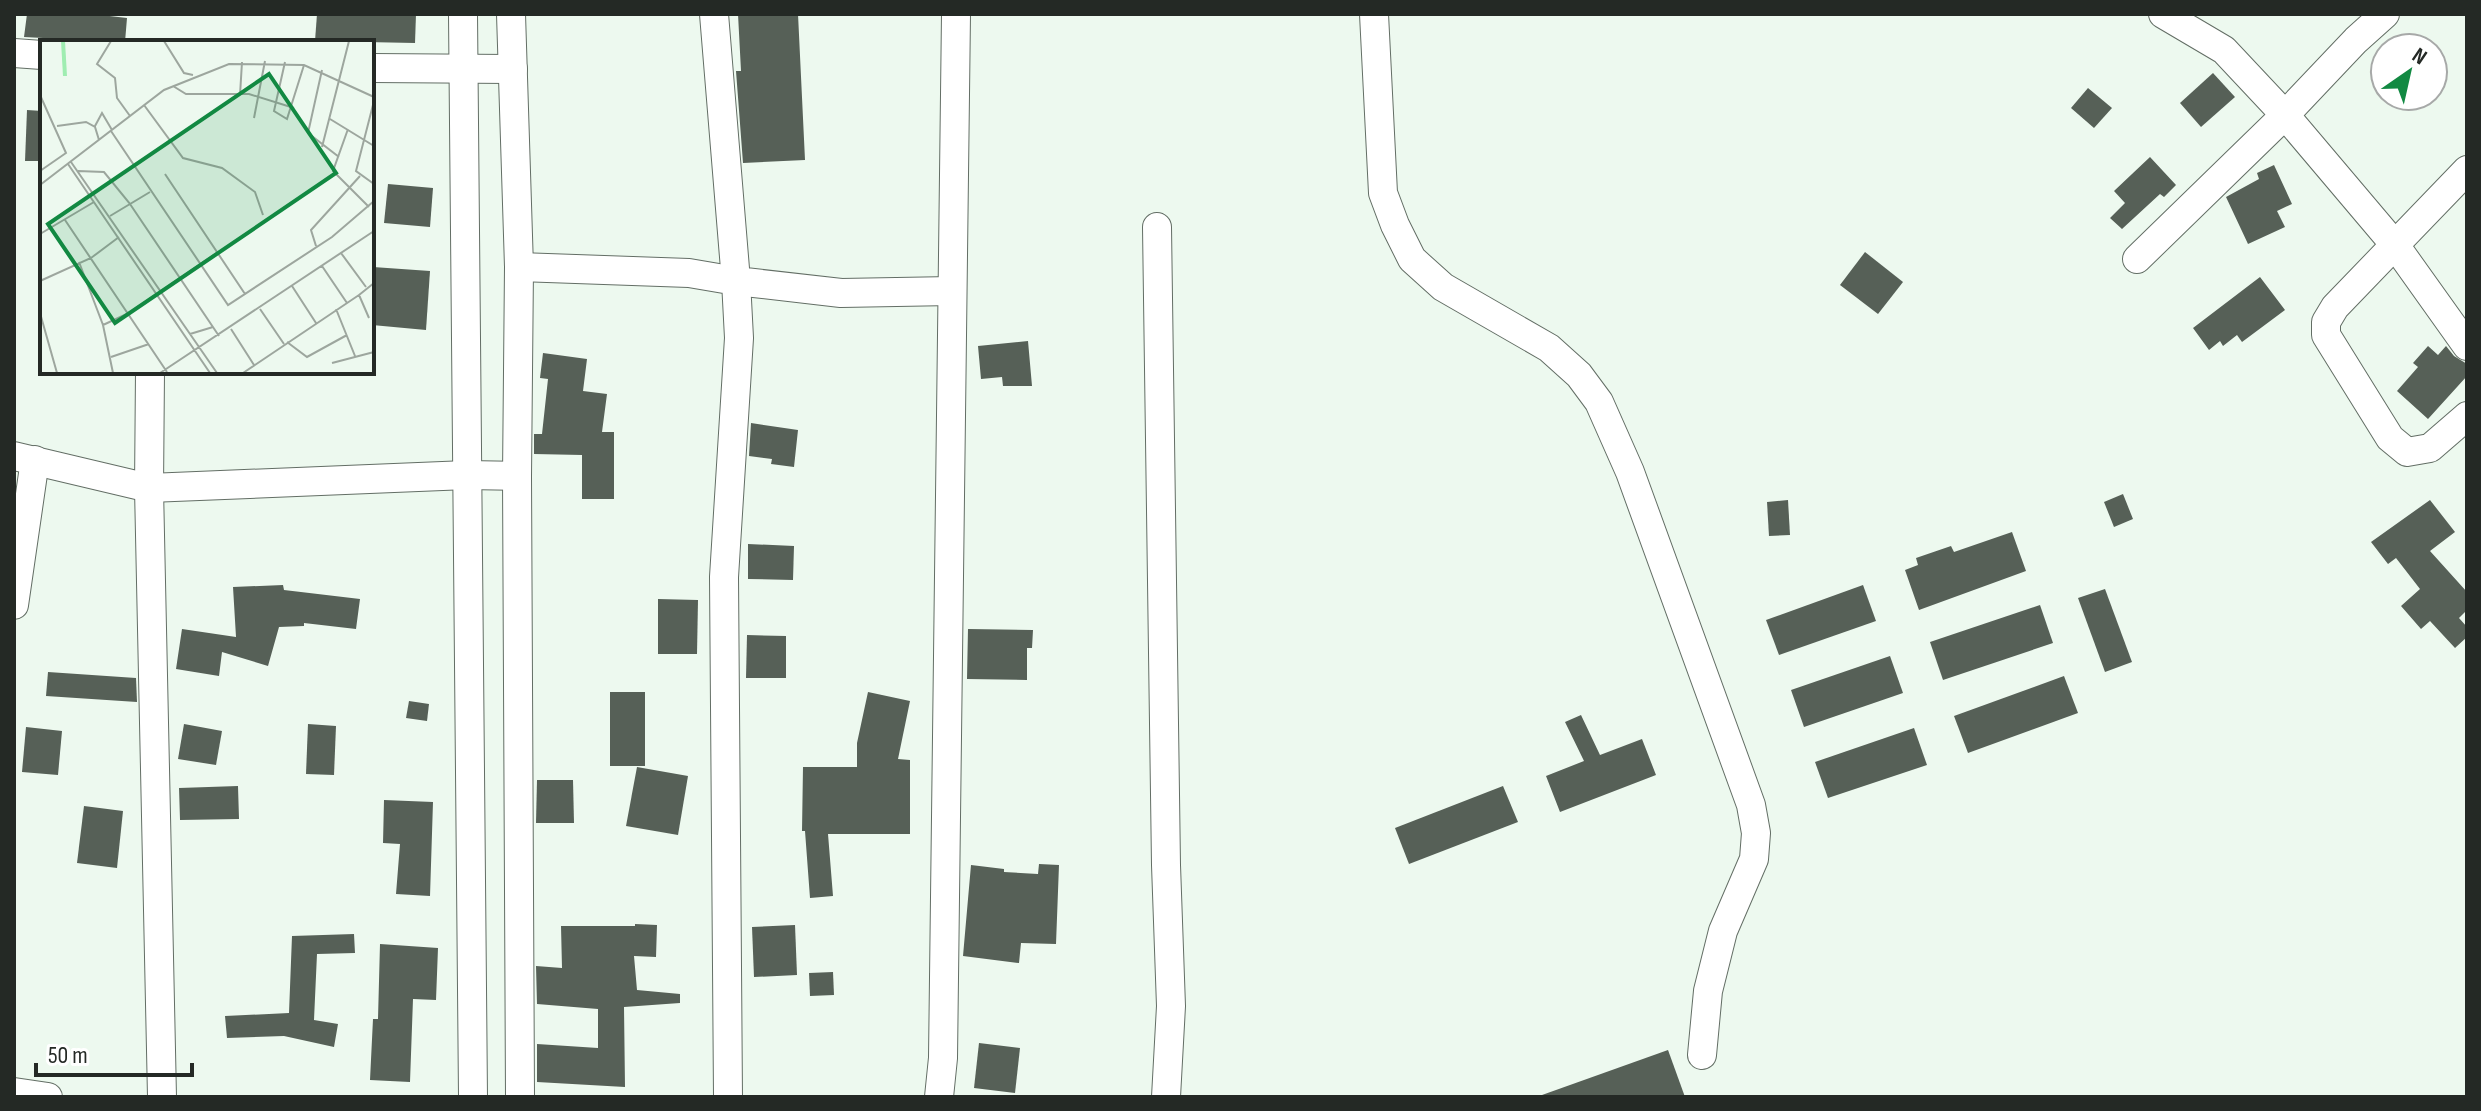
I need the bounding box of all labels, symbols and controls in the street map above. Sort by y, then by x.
north arrow [2369,32,2449,112]
inset map [40,40,374,374]
text: N [2407,42,2432,71]
scale bar [36,1027,192,1077]
text: 50 m [48,1041,88,1070]

